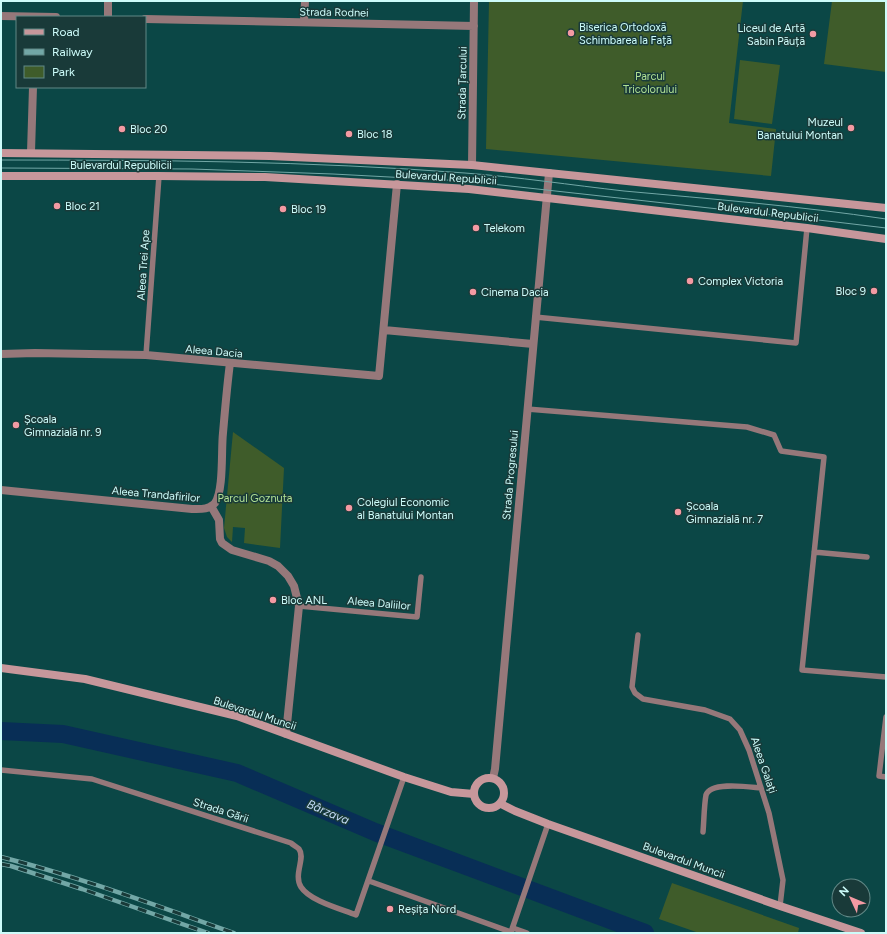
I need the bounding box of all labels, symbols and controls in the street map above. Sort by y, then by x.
street label: Strada Rodnei [299,5,369,20]
legend [16,16,146,88]
place label: Biserica Ortodoxă Schimbarea la Față [579,21,672,47]
place label: Liceul de Artă Sabin Păuță [737,22,805,48]
text: Road [52,25,80,39]
marker: Biserica Ortodoxă Schimbarea la Față [566,28,576,38]
marker: Liceul de Artă Sabin Păuță [808,29,818,39]
text: Railway [52,45,93,59]
street label: Strada Țarcului [455,46,470,120]
text: Park [52,65,75,79]
park label: Parcul Tricolorului [623,70,677,96]
place label: Muzeul Banatului Montan [757,116,843,142]
place label: Bloc 20 [130,123,167,136]
marker: Muzeul Banatului Montan [846,123,856,133]
marker: Bloc 20 [117,124,127,134]
place label: Bloc 18 [357,128,393,141]
marker: Bloc 18 [344,129,354,139]
street label: Bulevardul Republicii [70,159,172,172]
street label: Bulevardul Republicii [395,167,497,188]
place label: Bloc 21 [65,200,100,213]
street label: Bulevardul Republicii [717,200,819,225]
marker: Bloc 21 [52,201,62,211]
place label: Bloc 19 [291,203,326,216]
marker: Bloc 19 [278,204,288,214]
place label: Telekom [484,222,525,235]
marker: Telekom [471,223,481,233]
street label: Aleea Trei Ape [135,229,152,301]
place label: Complex Victoria [698,275,783,288]
marker: Complex Victoria [685,276,695,286]
place label: Bloc 9 [836,285,866,298]
place label: Cinema Dacia [481,286,549,299]
marker: Bloc 9 [869,286,879,296]
marker: Cinema Dacia [468,287,478,297]
street label: Aleea Dacia [185,343,243,360]
place label: Școala Gimnazială nr. 9 [24,413,101,439]
marker: Școala Gimnazială nr. 9 [11,420,21,430]
street label: Strada Progresului [500,430,521,520]
street label: Aleea Trandafirilor [111,484,201,505]
park label: Parcul Goznuta [218,492,292,505]
place label: Colegiul Economic al Banatului Montan [357,496,454,522]
place label: Școala Gimnazială nr. 7 [686,500,763,526]
marker: Colegiul Economic al Banatului Montan [344,503,354,513]
marker: Școala Gimnazială nr. 7 [673,507,683,517]
place label: Bloc ANL [281,594,327,607]
street label: Aleea Daliilor [347,594,411,613]
marker: Bloc ANL [268,595,278,605]
street label: Bulevardul Muncii [212,694,298,733]
street label: Aleea Galați [748,735,779,795]
street label: Strada Gării [191,795,250,826]
water label: Bârzava [305,797,351,827]
street label: Bulevardul Muncii [641,840,727,881]
north arrow [831,878,871,918]
text: N [837,884,852,899]
place label: Reșița Nord [398,903,456,916]
marker: Reșița Nord [385,904,395,914]

